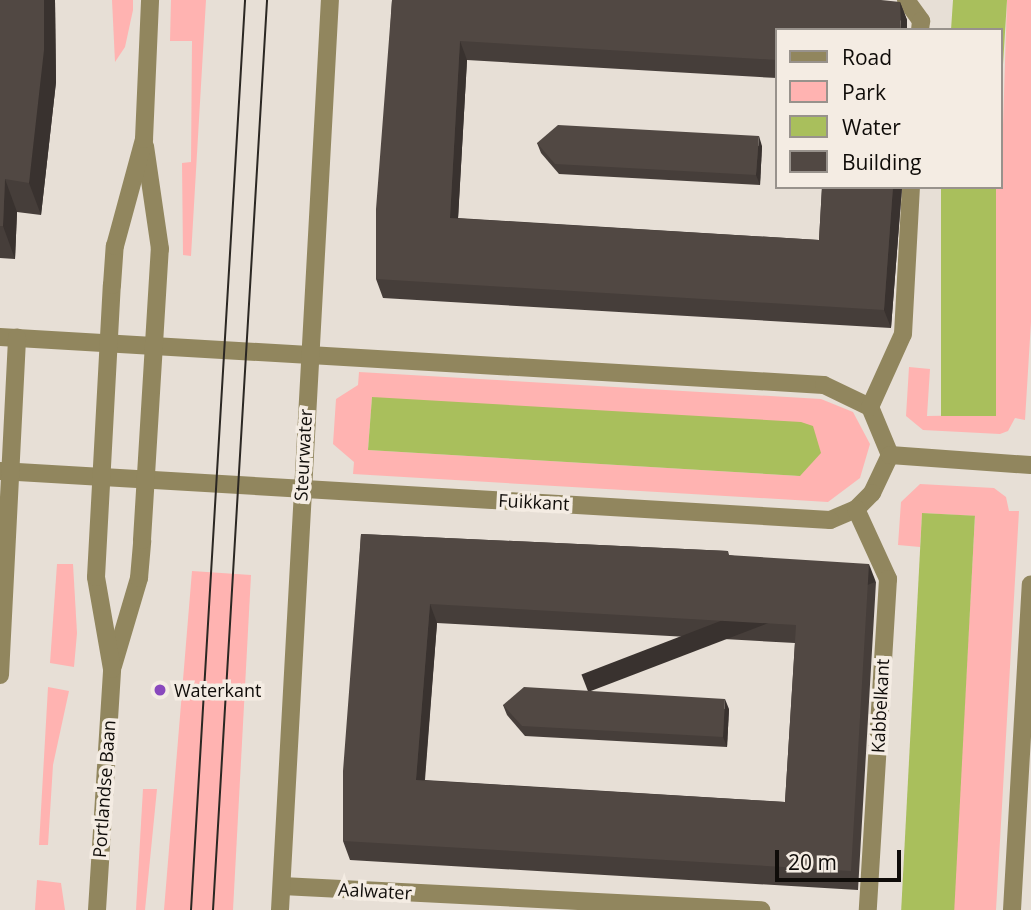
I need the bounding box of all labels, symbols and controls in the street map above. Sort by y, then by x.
legend [776,28,1003,189]
text: Road [842,43,892,71]
text: Park [842,78,886,106]
text: Water [842,113,901,141]
text: Building [842,148,921,176]
street label: Steurwater [290,408,316,502]
street label: Fuikkant [498,489,570,515]
street label: Kabbelkant [867,658,893,754]
place label: Waterkant [174,679,261,701]
marker: Waterkant [152,682,168,698]
street label: Portlandse Baan [88,719,120,859]
scale bar [779,836,905,880]
text: 20 m [788,848,837,876]
street label: Aalwater [338,878,412,904]

